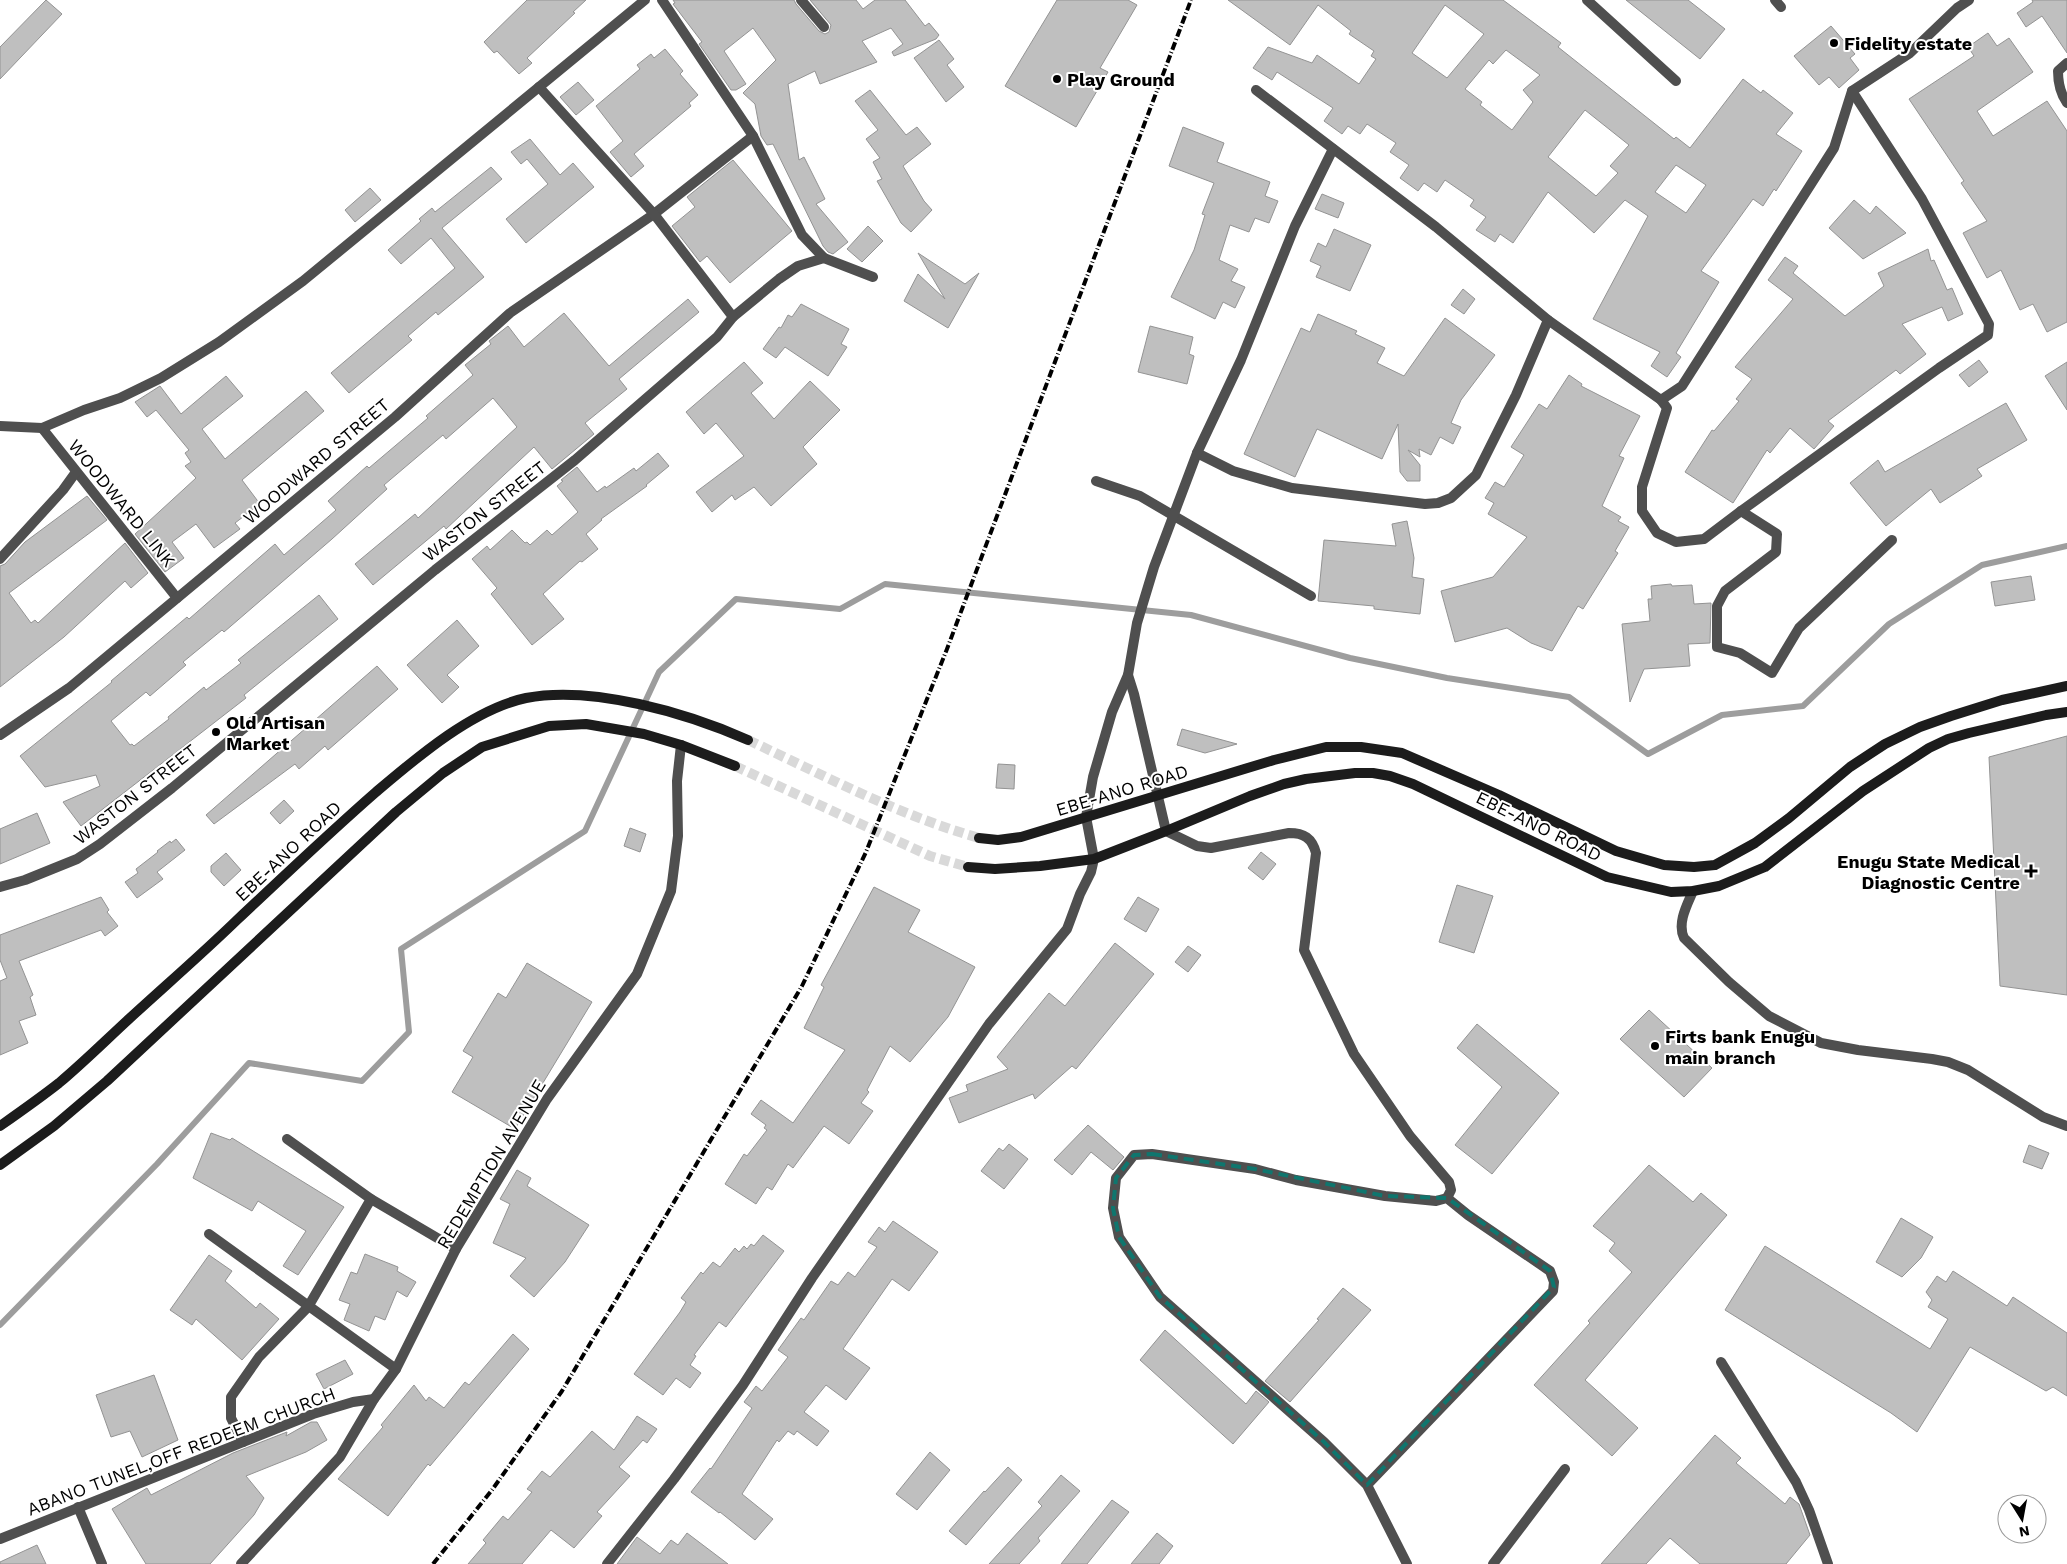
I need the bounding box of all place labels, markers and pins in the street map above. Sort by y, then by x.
place label: Fidelity estate [1844,33,1972,54]
marker: Fidelity estate [1828,37,1840,49]
place label: Play Ground [1067,69,1175,90]
marker: Play Ground [1051,73,1063,85]
place label: Old Artisan Market [226,712,325,754]
marker: Old Artisan Market [210,726,222,738]
place label: Enugu State Medical Diagnostic Centre [1837,851,2020,893]
marker: Enugu State Medical Diagnostic Centre [2024,864,2038,878]
place label: Firts bank Enugu main branch [1665,1026,1815,1068]
marker: Firts bank Enugu main branch [1649,1040,1661,1052]

